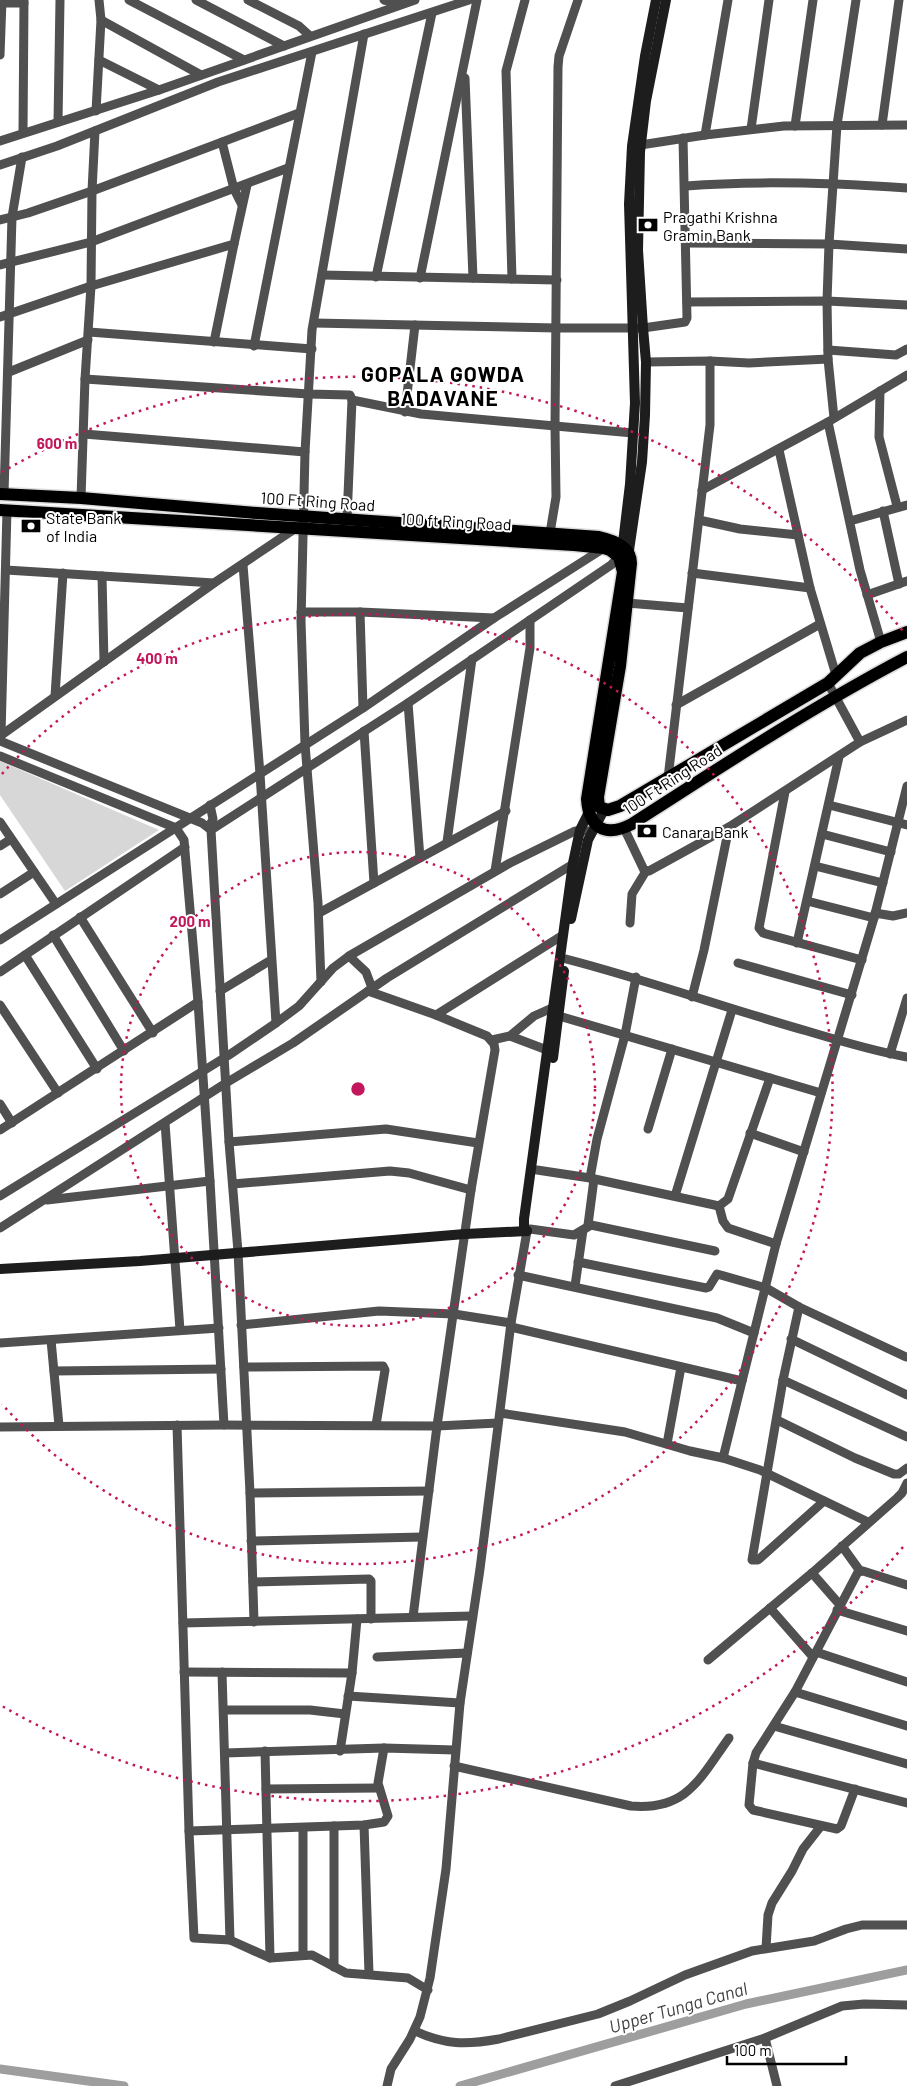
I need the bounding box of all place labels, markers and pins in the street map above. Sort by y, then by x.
place label: Pragathi Krishna Gramin Bank [663,207,778,244]
bank icon: Pragathi Krishna Gramin Bank [637,214,659,236]
place label: State Bank of India [46,508,121,545]
bank icon: State Bank of India [20,515,42,537]
bank icon: Canara Bank [636,820,658,842]
place label: Canara Bank [662,822,748,841]
centre of rings [349,1080,367,1098]

